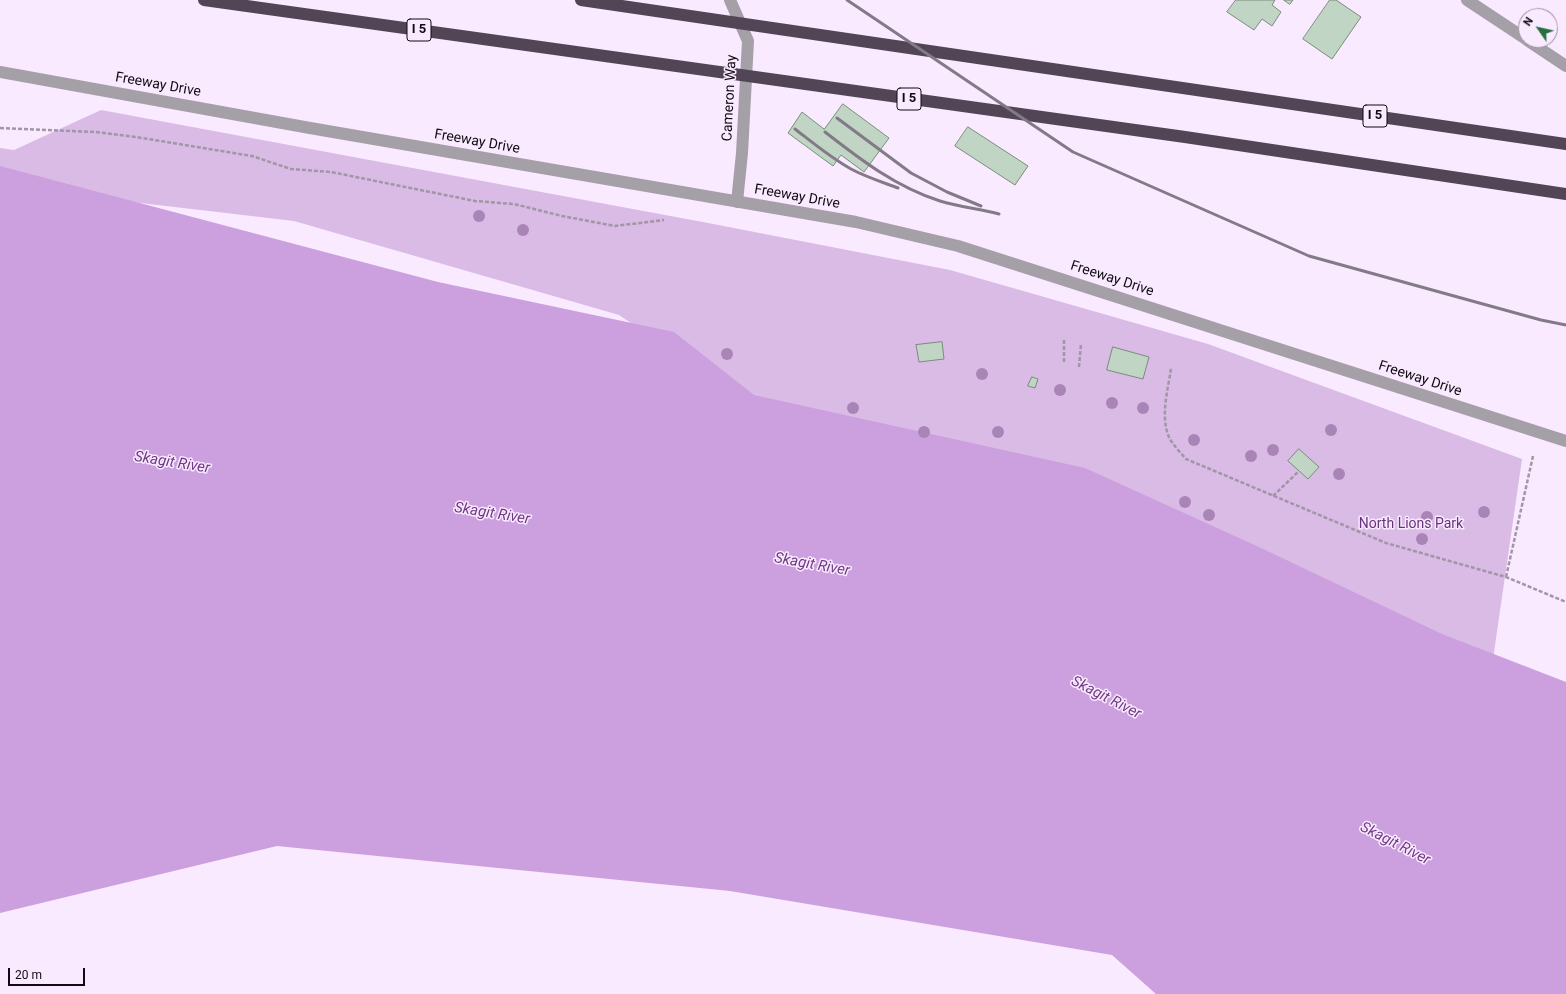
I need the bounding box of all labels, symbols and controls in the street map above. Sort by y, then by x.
north arrow [1518,8,1558,48]
text: N [1521,15,1536,28]
road number: I 5 [407,19,431,41]
street label: Cameron Way [719,54,741,142]
street label: Freeway Drive [114,69,202,101]
road number: I 5 [897,88,921,110]
road number: I 5 [1363,105,1387,127]
street label: Freeway Drive [433,126,521,158]
street label: Freeway Drive [753,181,841,213]
street label: Freeway Drive [1068,258,1156,300]
street label: Freeway Drive [1376,358,1464,400]
water label: Skagit River [133,448,211,478]
water label: Skagit River [453,499,531,529]
park label: North Lions Park [1359,516,1463,532]
water label: Skagit River [773,550,851,580]
water label: Skagit River [1068,673,1144,723]
water label: Skagit River [1357,819,1433,869]
scale bar [10,960,87,986]
text: 20 m [15,968,42,982]

